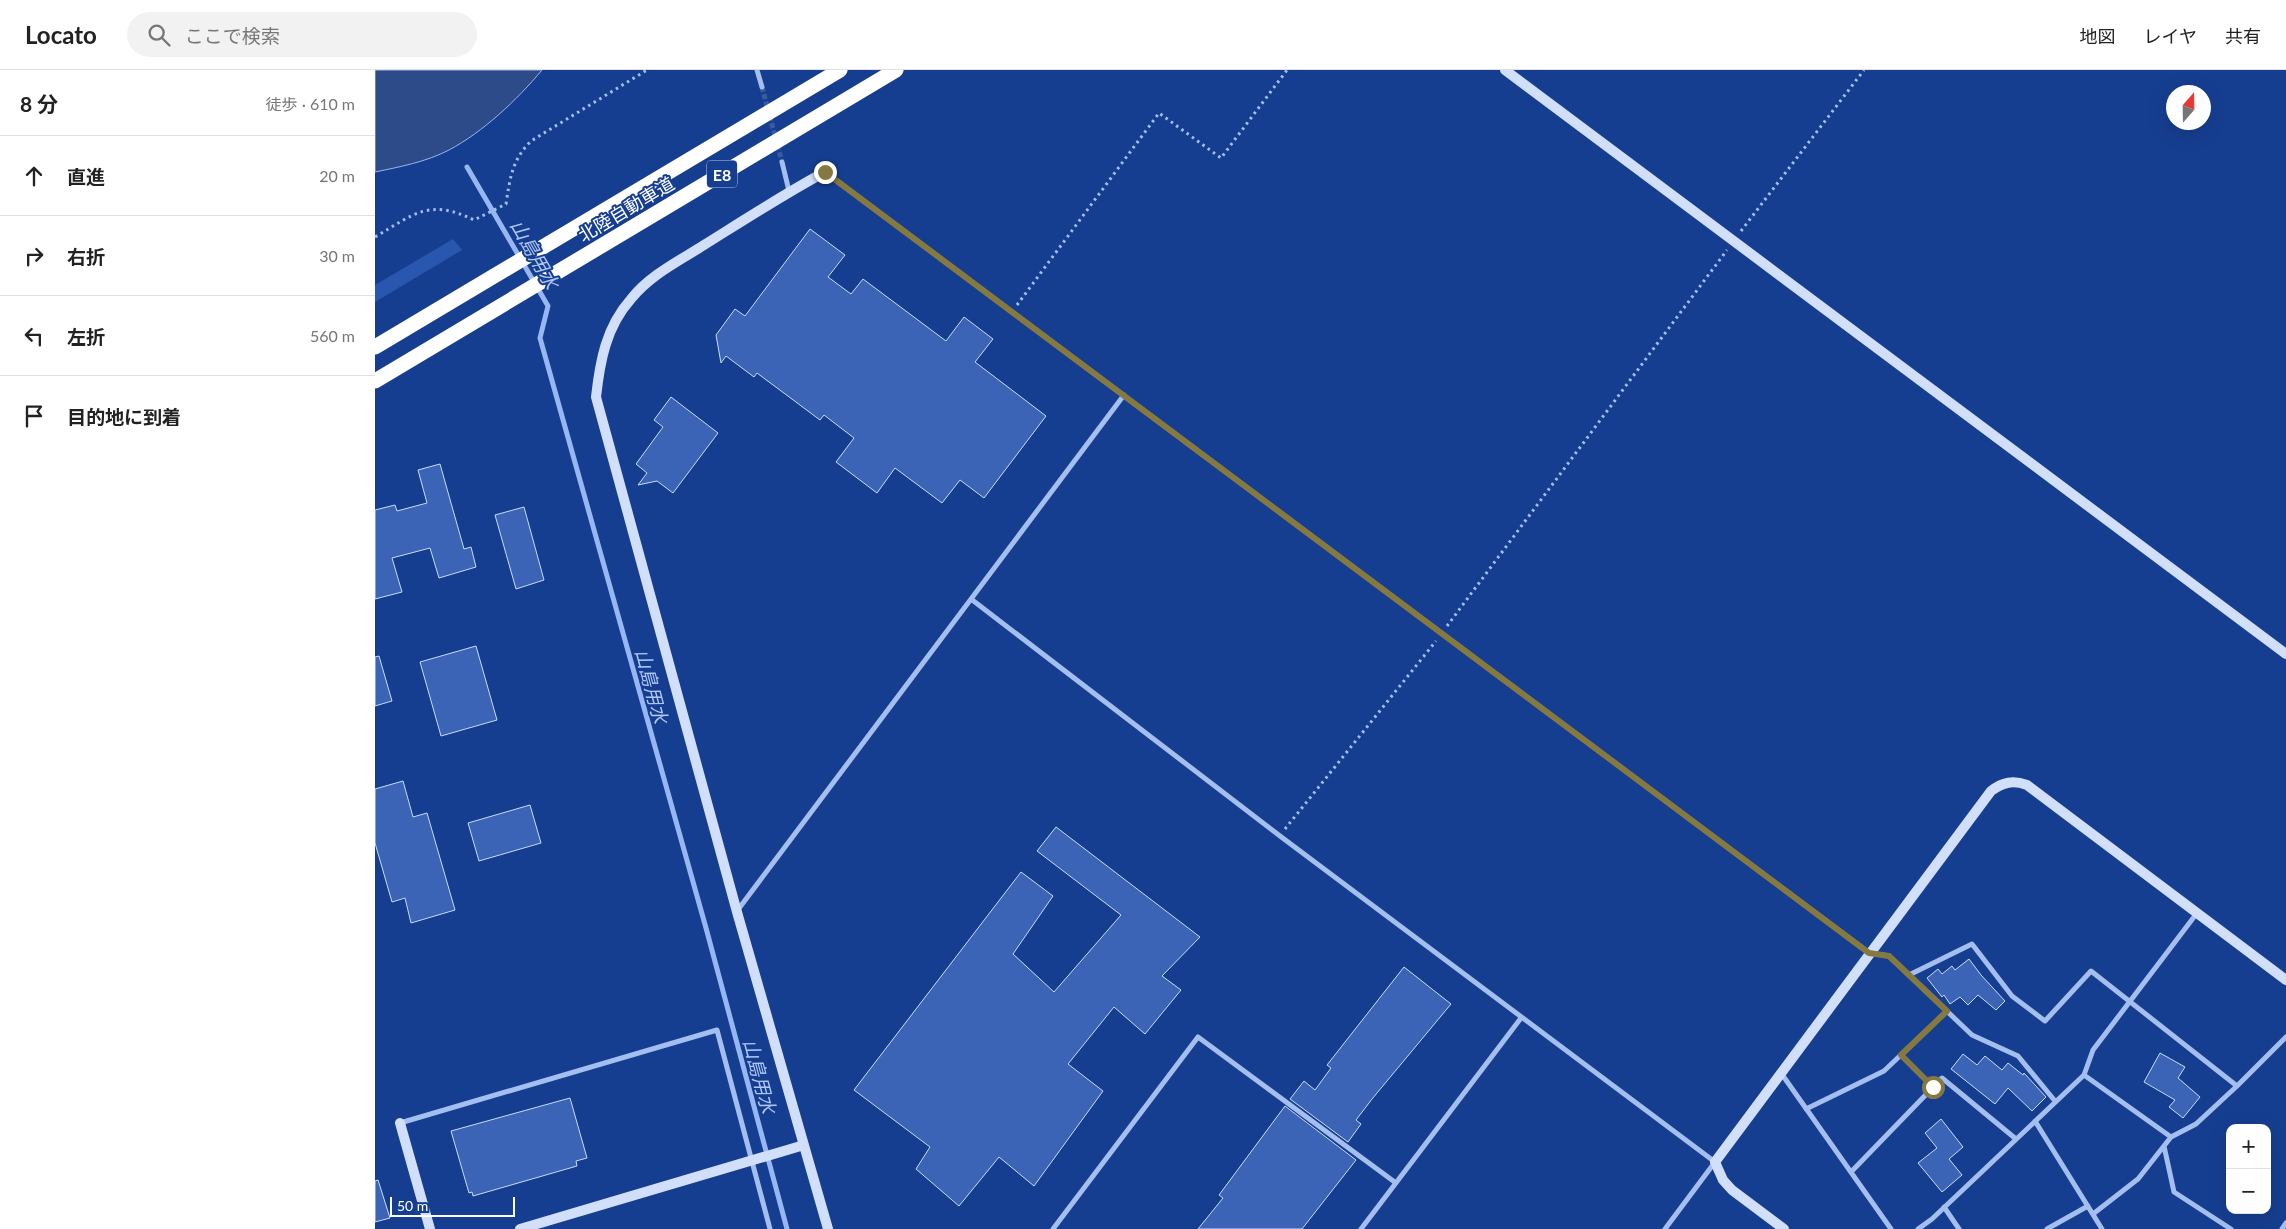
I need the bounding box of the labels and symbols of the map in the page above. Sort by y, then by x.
north arrow [2166,85,2211,130]
road number: E8 [707,160,737,188]
route end [814,161,837,184]
street label: 北陸自動車道 [574,172,678,246]
water label: 山島用水 [506,215,565,294]
water label: 山島用水 [631,646,673,728]
water label: 山島用水 [739,1036,781,1118]
route start [1922,1076,1945,1099]
scale bar [390,1194,515,1217]

